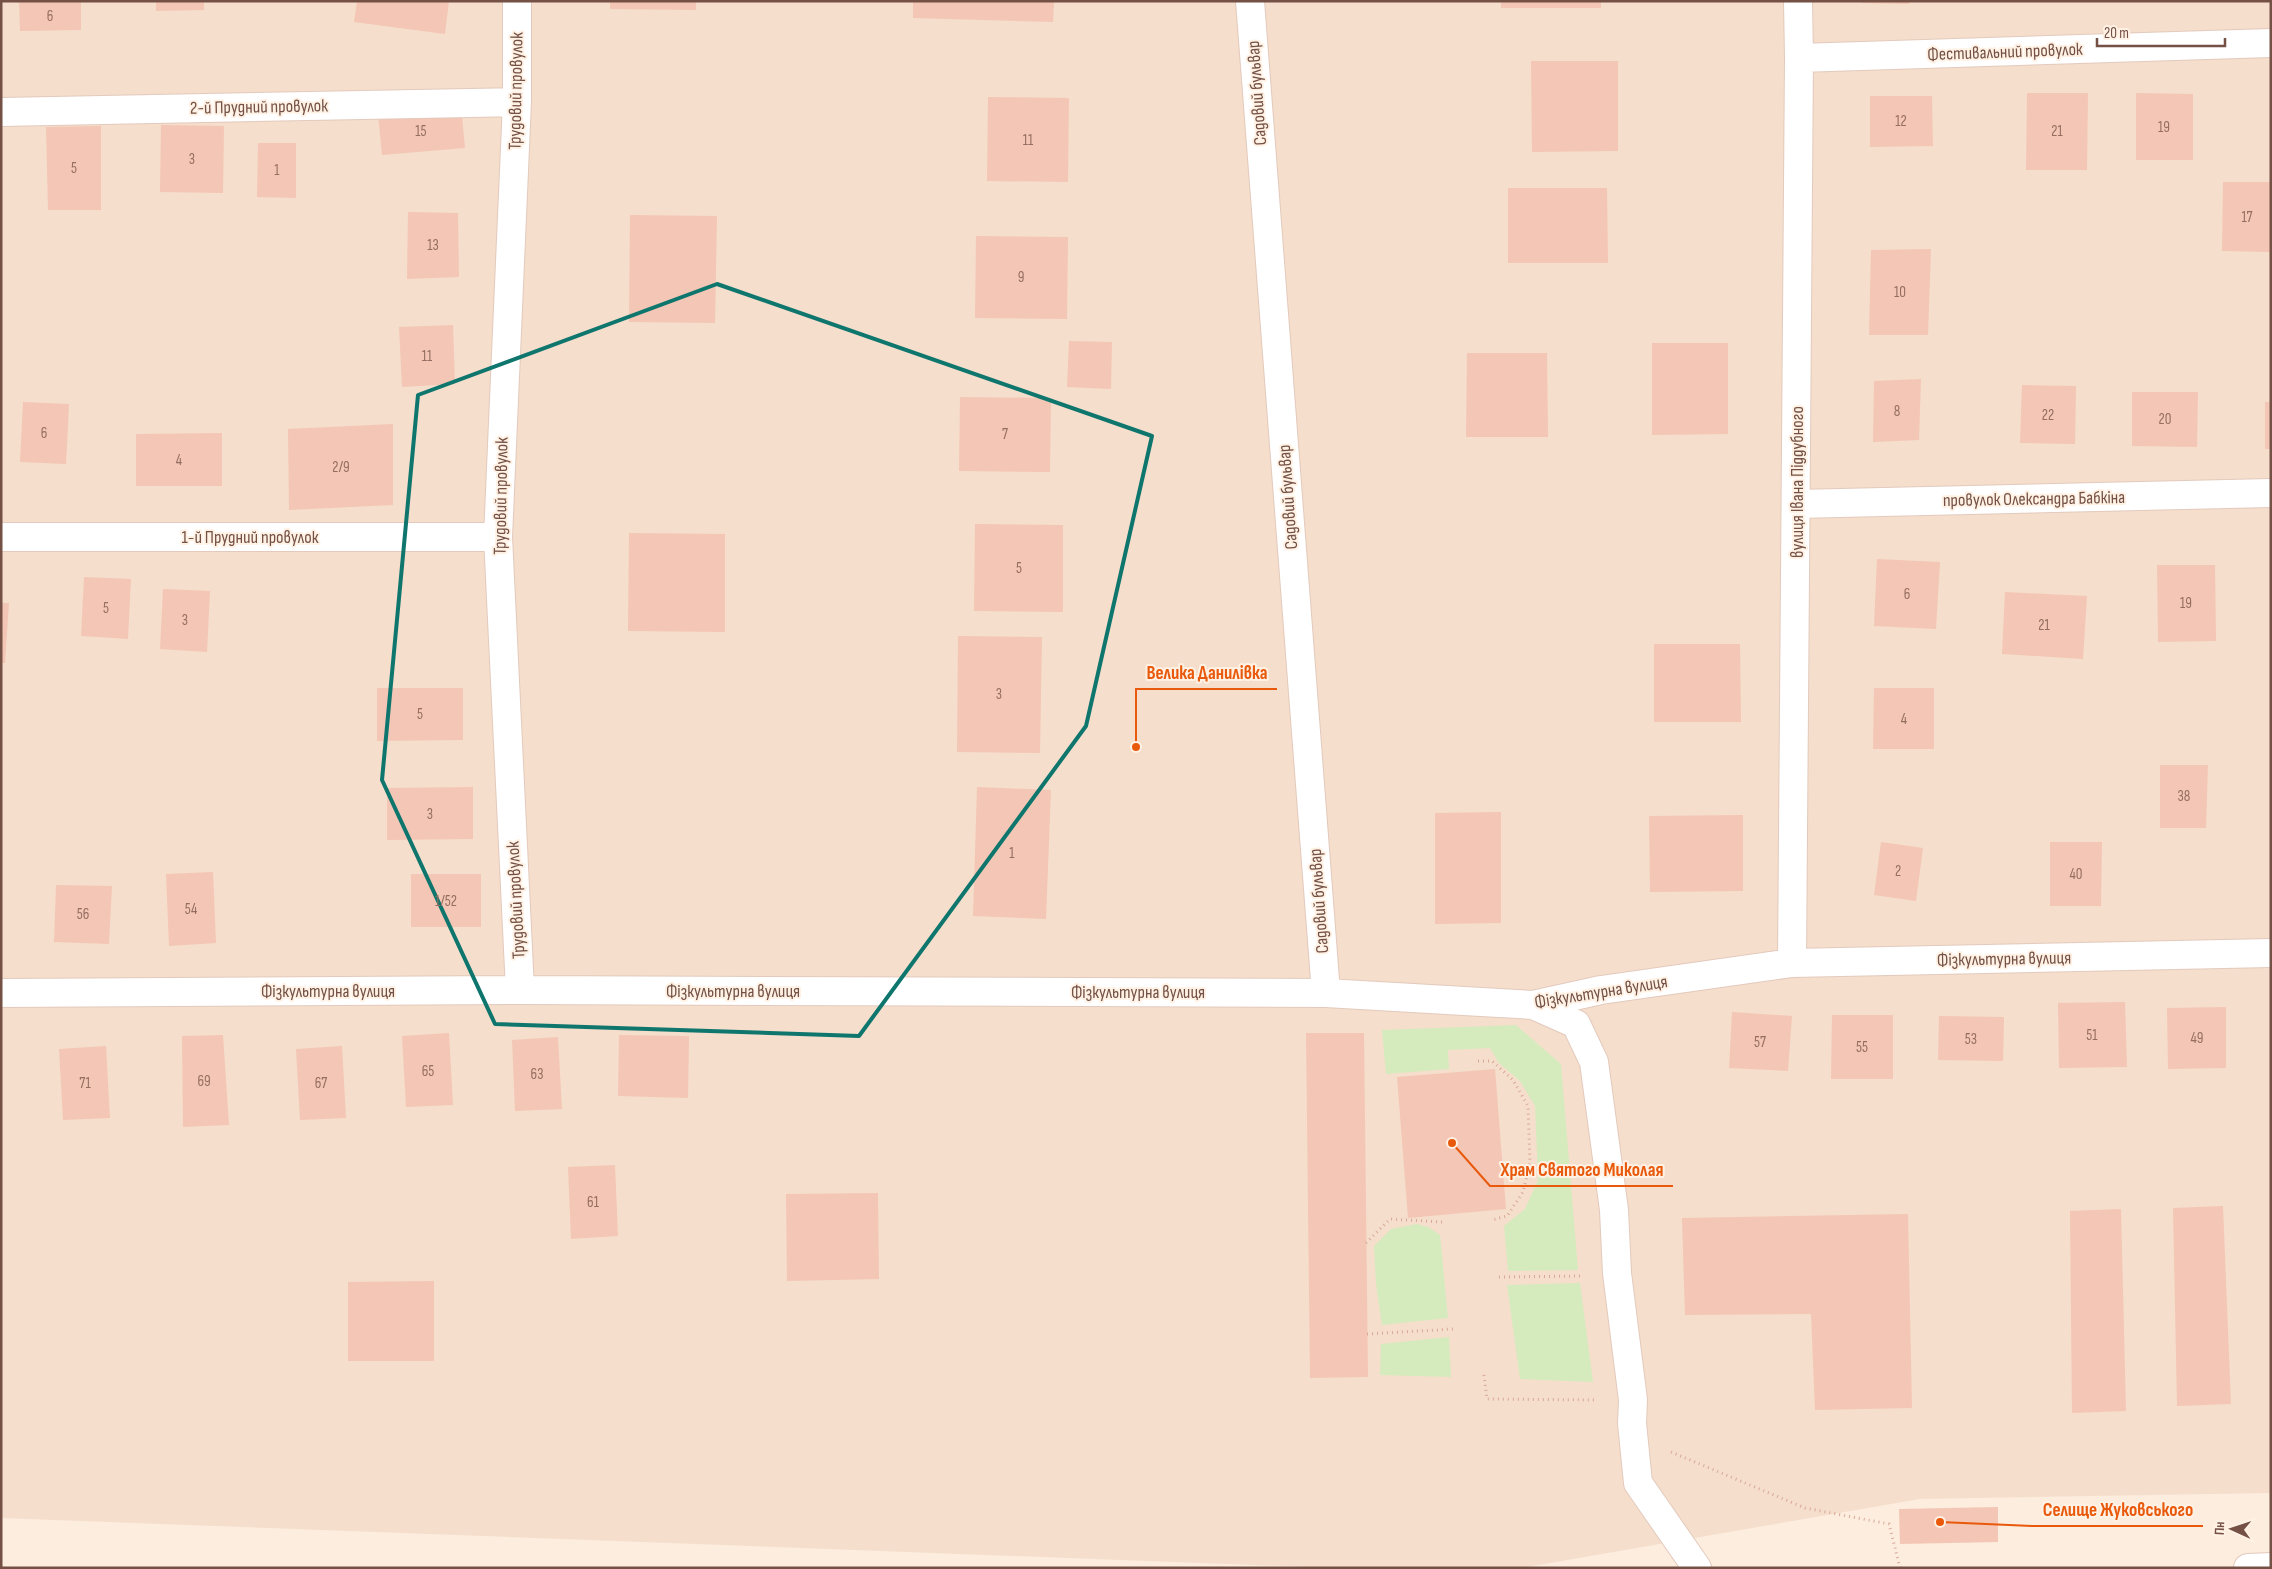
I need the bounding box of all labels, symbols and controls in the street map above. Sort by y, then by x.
house number: 6 [47,7,53,26]
scale bar [2097,15,2224,47]
text: 20 m [2104,24,2129,43]
street label: Трудовий провулок [504,32,528,150]
street label: Фестивальний провулок [1927,39,2083,65]
street label: Садовий бульвар [1243,40,1271,146]
street label: 2-й Прудний провулок [190,95,328,119]
house number: 12 [1895,112,1907,131]
house number: 19 [2158,118,2170,137]
house number: 15 [415,122,427,141]
house number: 21 [2051,122,2063,141]
house number: 11 [1023,131,1034,150]
house number: 3 [189,150,195,169]
house number: 5 [71,159,77,178]
house number: 1 [274,161,280,180]
house number: 17 [2241,208,2253,227]
house number: 13 [427,236,439,255]
house number: 9 [1018,268,1024,287]
house number: 10 [1894,283,1906,302]
house number: 11 [422,347,433,366]
house number: 8 [1894,402,1900,421]
street label: вулиця Івана Піддубного [1787,406,1808,558]
house number: 22 [2042,406,2054,425]
house number: 20 [2159,410,2171,429]
house number: 6 [41,424,47,443]
house number: 7 [1002,425,1008,444]
street label: Трудовий провулок [489,437,513,555]
street label: Садовий бульвар [1274,444,1302,550]
house number: 4 [176,451,182,470]
house number: 2/9 [332,458,350,477]
street label: провулок Олександра Бабкіна [1943,487,2125,511]
street label: 1-й Прудний провулок [182,527,319,548]
house number: 5 [1016,559,1022,578]
house number: 6 [1904,585,1910,604]
house number: 19 [2180,594,2192,613]
house number: 5 [103,599,109,618]
house number: 3 [182,611,188,630]
house number: 21 [2038,616,2050,635]
callout: Велика Данилівка [1136,655,1277,689]
text: Велика Данилівка [1146,662,1268,685]
house number: 3 [996,685,1002,704]
house number: 5 [417,705,423,724]
house number: 4 [1901,710,1907,729]
house number: 38 [2178,787,2190,806]
house number: 3 [427,805,433,824]
street label: Трудовий провулок [502,840,530,959]
house number: 1 [1009,844,1015,863]
street label: Садовий бульвар [1305,848,1333,954]
house number: 2 [1895,862,1901,881]
house number: 40 [2070,865,2082,884]
house number: 1/52 [435,892,457,911]
house number: 54 [185,900,197,919]
house number: 56 [77,905,89,924]
street label: Фізкультурна вулиця [1937,947,2071,971]
street label: Фізкультурна вулиця [1533,971,1669,1013]
street label: Фізкультурна вулиця [261,981,395,1002]
street label: Фізкультурна вулиця [666,981,800,1002]
street label: Фізкультурна вулиця [1071,982,1205,1003]
house number: 51 [2086,1026,2098,1045]
house number: 49 [2191,1029,2203,1048]
house number: 53 [1965,1030,1977,1049]
house number: 57 [1754,1033,1766,1052]
house number: 55 [1856,1038,1868,1057]
house number: 65 [422,1062,434,1081]
house number: 63 [531,1065,543,1084]
house number: 69 [197,1072,211,1091]
house number: 71 [79,1074,91,1093]
house number: 67 [315,1074,327,1093]
callout: Храм Святого Миколая [1490,1152,1673,1186]
text: Храм Святого Миколая [1500,1159,1663,1182]
house number: 61 [587,1193,600,1212]
callout: Селище Жуковського [2032,1492,2203,1526]
text: Селище Жуковського [2043,1499,2193,1522]
north arrow [2207,1504,2257,1554]
text: Пн [2211,1521,2228,1536]

